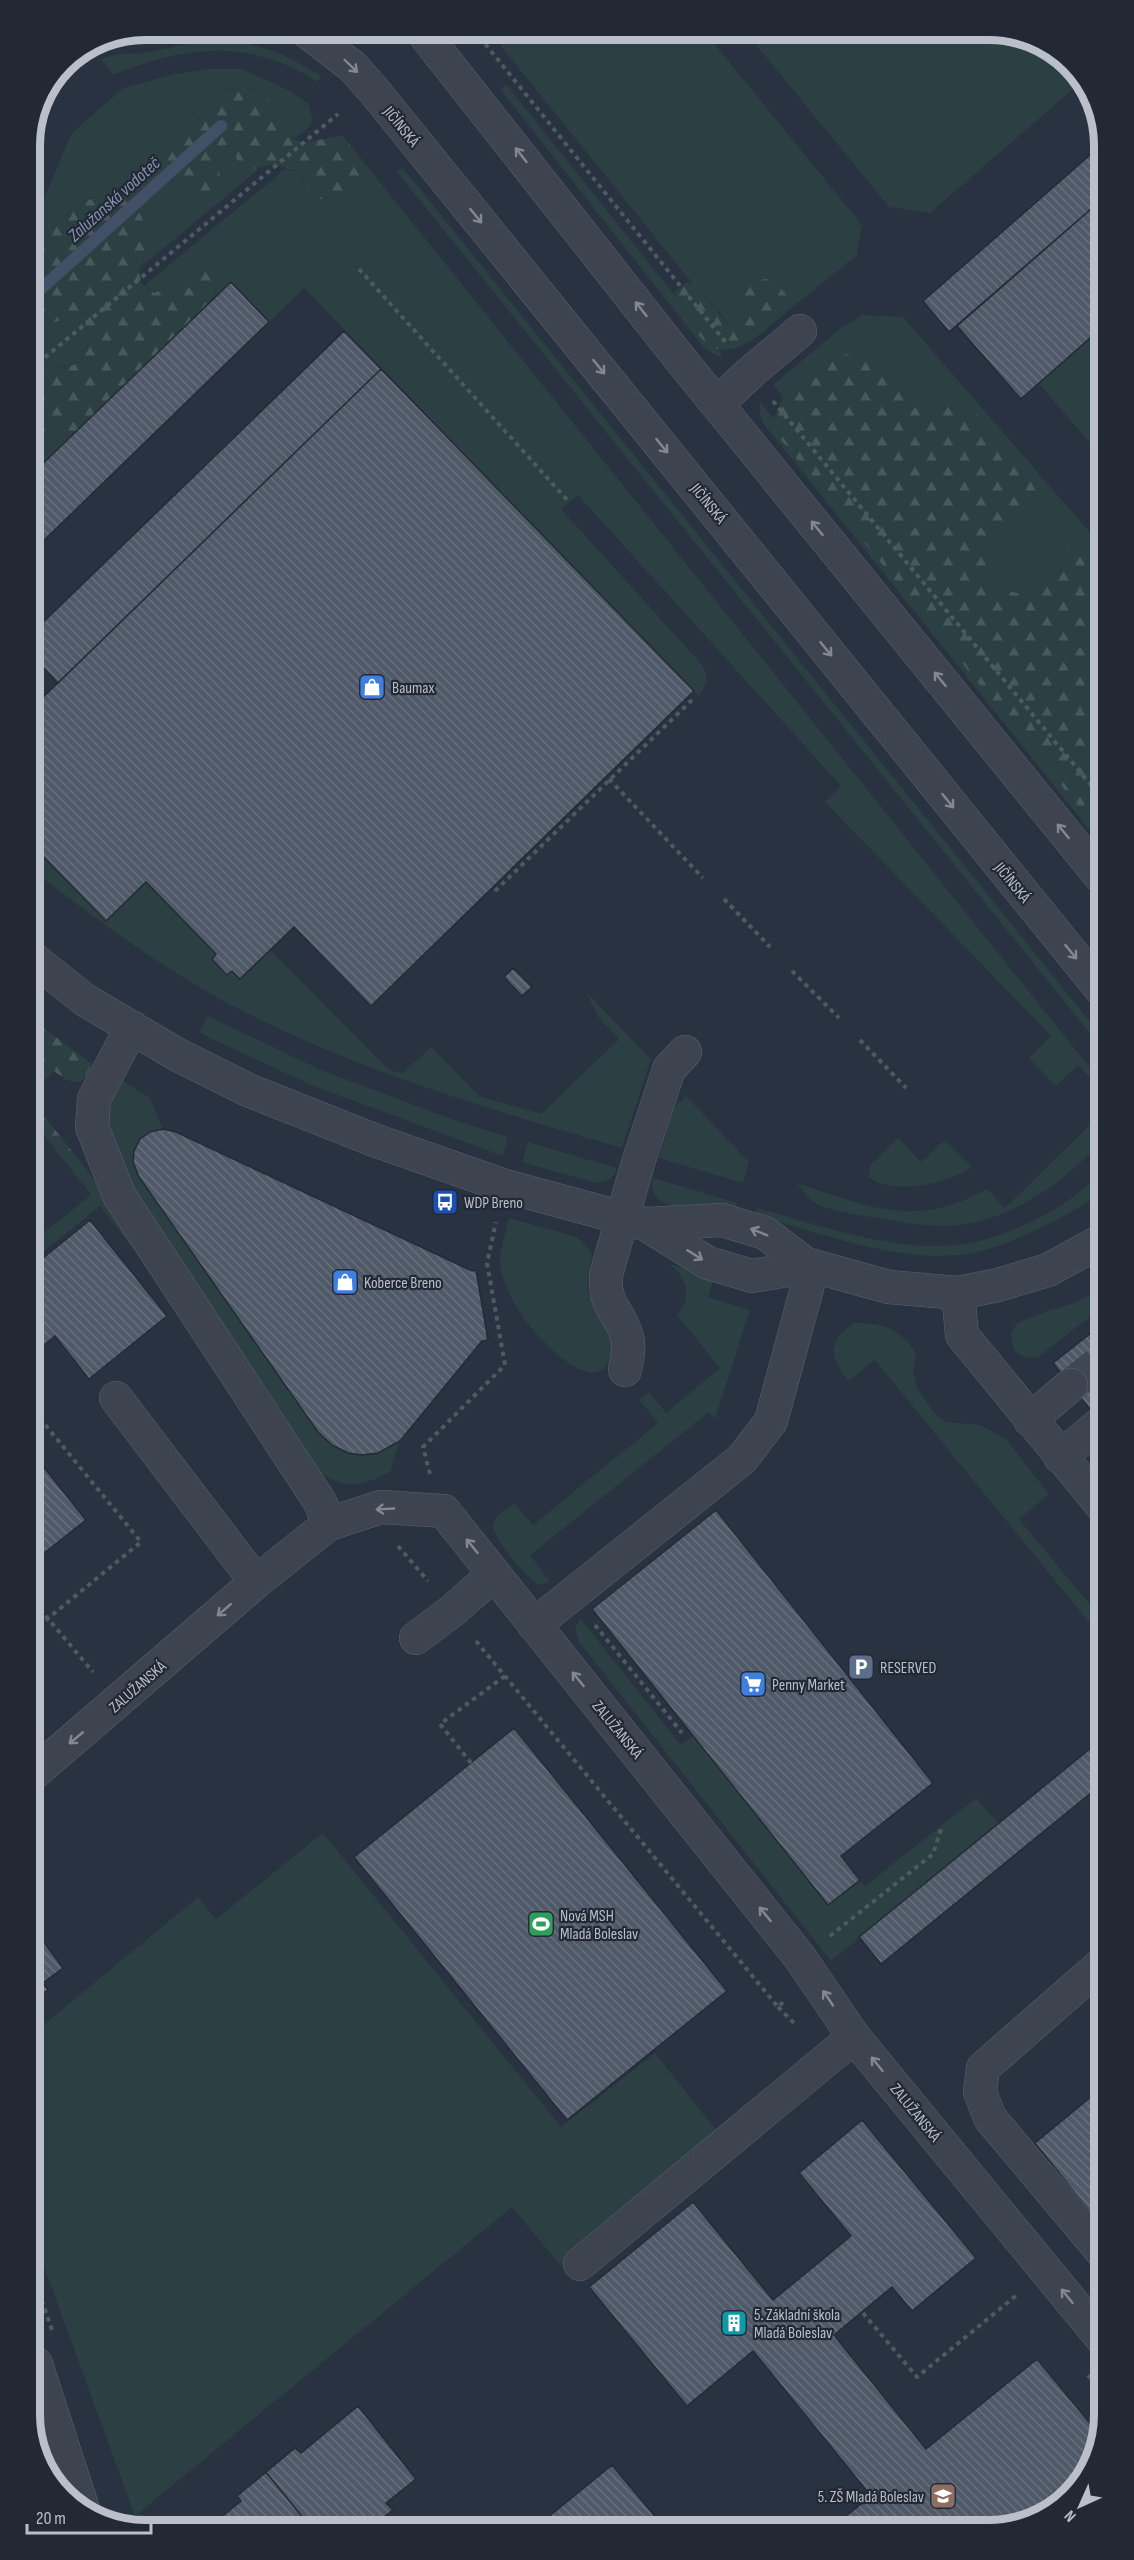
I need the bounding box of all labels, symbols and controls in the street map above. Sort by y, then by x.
one-way arrow [343,59,358,74]
street label: JIČÍNSKÁ [378,102,423,151]
one-way arrow [514,147,527,163]
water label: Zalužanská vodoteč [63,153,165,247]
one-way arrow [469,208,483,223]
one-way arrow [634,301,647,317]
one-way arrow [592,359,605,375]
one-way arrow [656,438,669,454]
street label: JIČÍNSKÁ [685,479,730,528]
one-way arrow [811,520,824,536]
one-way arrow [819,640,832,656]
one-way arrow [934,671,947,687]
shop icon: Baumax [357,672,387,702]
place label: Baumax [392,679,434,698]
one-way arrow [941,792,954,808]
one-way arrow [1057,823,1070,839]
street label: JIČÍNSKÁ [989,858,1034,907]
one-way arrow [1064,944,1077,960]
bus stop icon: WDP Breno [430,1187,460,1217]
place label: WDP Breno [464,1194,523,1213]
one-way arrow [751,1226,769,1237]
one-way arrow [686,1249,703,1261]
shop icon: Koberce Breno [330,1267,360,1297]
place label: Koberce Breno [364,1274,442,1293]
one-way arrow [376,1503,396,1514]
one-way arrow [465,1539,478,1555]
one-way arrow [217,1603,232,1617]
parking icon: RESERVED [846,1652,876,1682]
street label: ZALUŽANSKÁ [105,1657,171,1717]
place label: RESERVED [880,1659,937,1678]
supermarket icon: Penny Market [738,1669,768,1699]
one-way arrow [571,1671,584,1687]
place label: Penny Market [772,1676,845,1695]
street label: ZALUŽANSKÁ [588,1697,646,1763]
one-way arrow [68,1731,84,1744]
one-way arrow [758,1906,771,1922]
place label: Nová MSH Mladá Boleslav [560,1907,638,1944]
sports icon: Nová MSH Mladá Boleslav [526,1909,556,1939]
one-way arrow [822,1990,834,2007]
one-way arrow [870,2056,883,2072]
street label: ZALUŽANSKÁ [886,2080,944,2146]
one-way arrow [1060,2288,1073,2304]
place label: 5. Základní škola Mladá Boleslav [754,2306,840,2343]
building icon: 5. Základní škola Mladá Boleslav [719,2308,749,2338]
north arrow [1050,2476,1110,2536]
school or university icon: 5. ZŠ Mladá Boleslav [928,2481,958,2511]
place label: 5. ZŠ Mladá Boleslav [818,2488,924,2507]
scale bar [27,2497,152,2535]
text: N [1061,2506,1080,2525]
text: 20 m [36,2508,66,2529]

